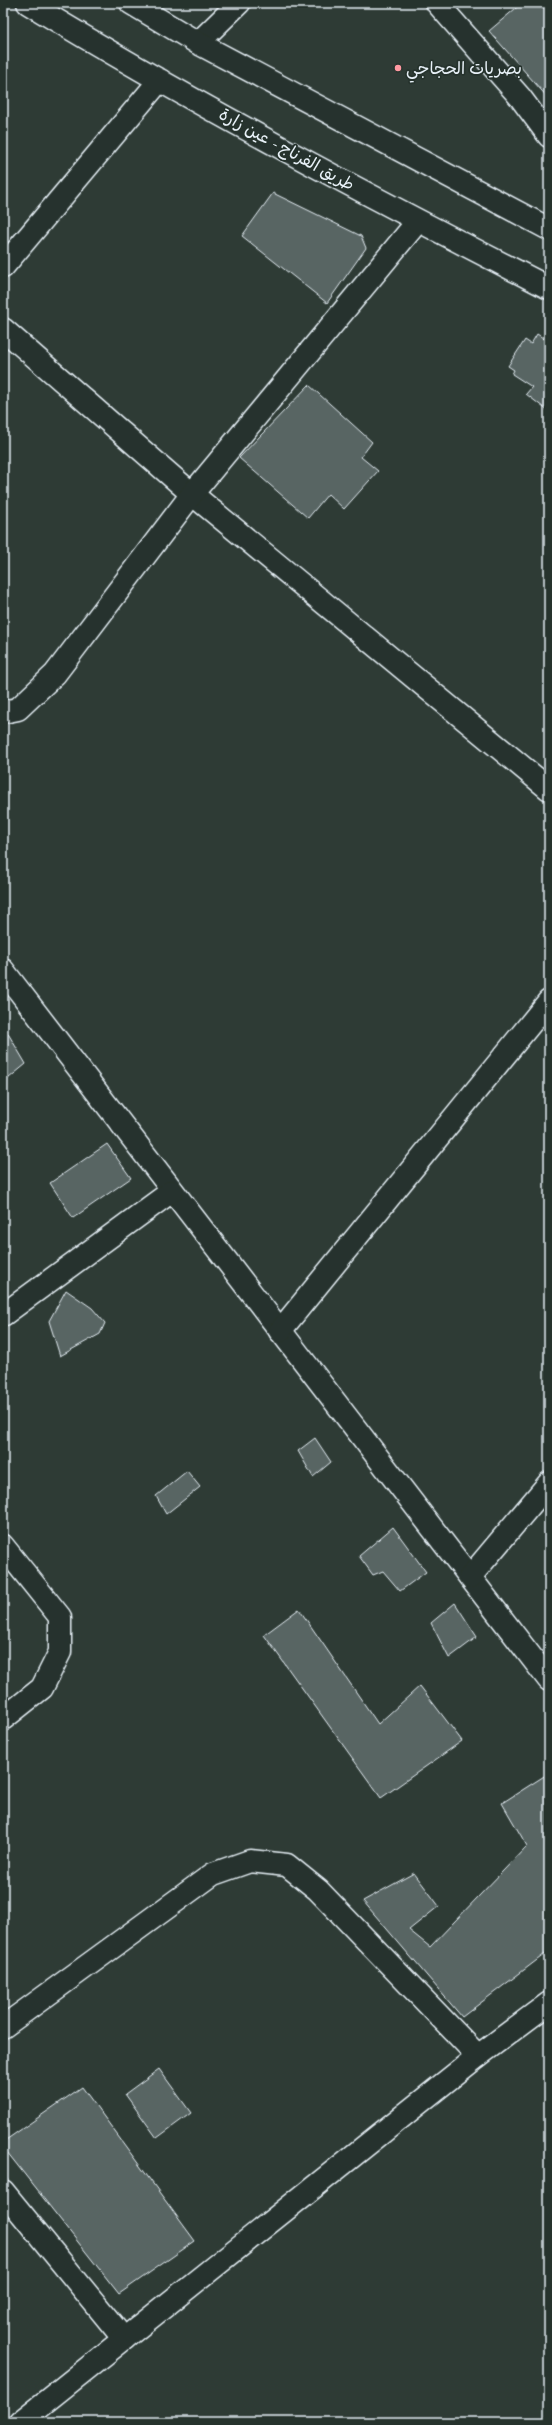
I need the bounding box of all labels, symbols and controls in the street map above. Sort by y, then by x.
place label: بصريات الحجاجي [406,58,522,83]
marker: بصريات الحجاجي [393,63,403,73]
street label: طريق الفرناج - عين زارة [215,104,358,196]

